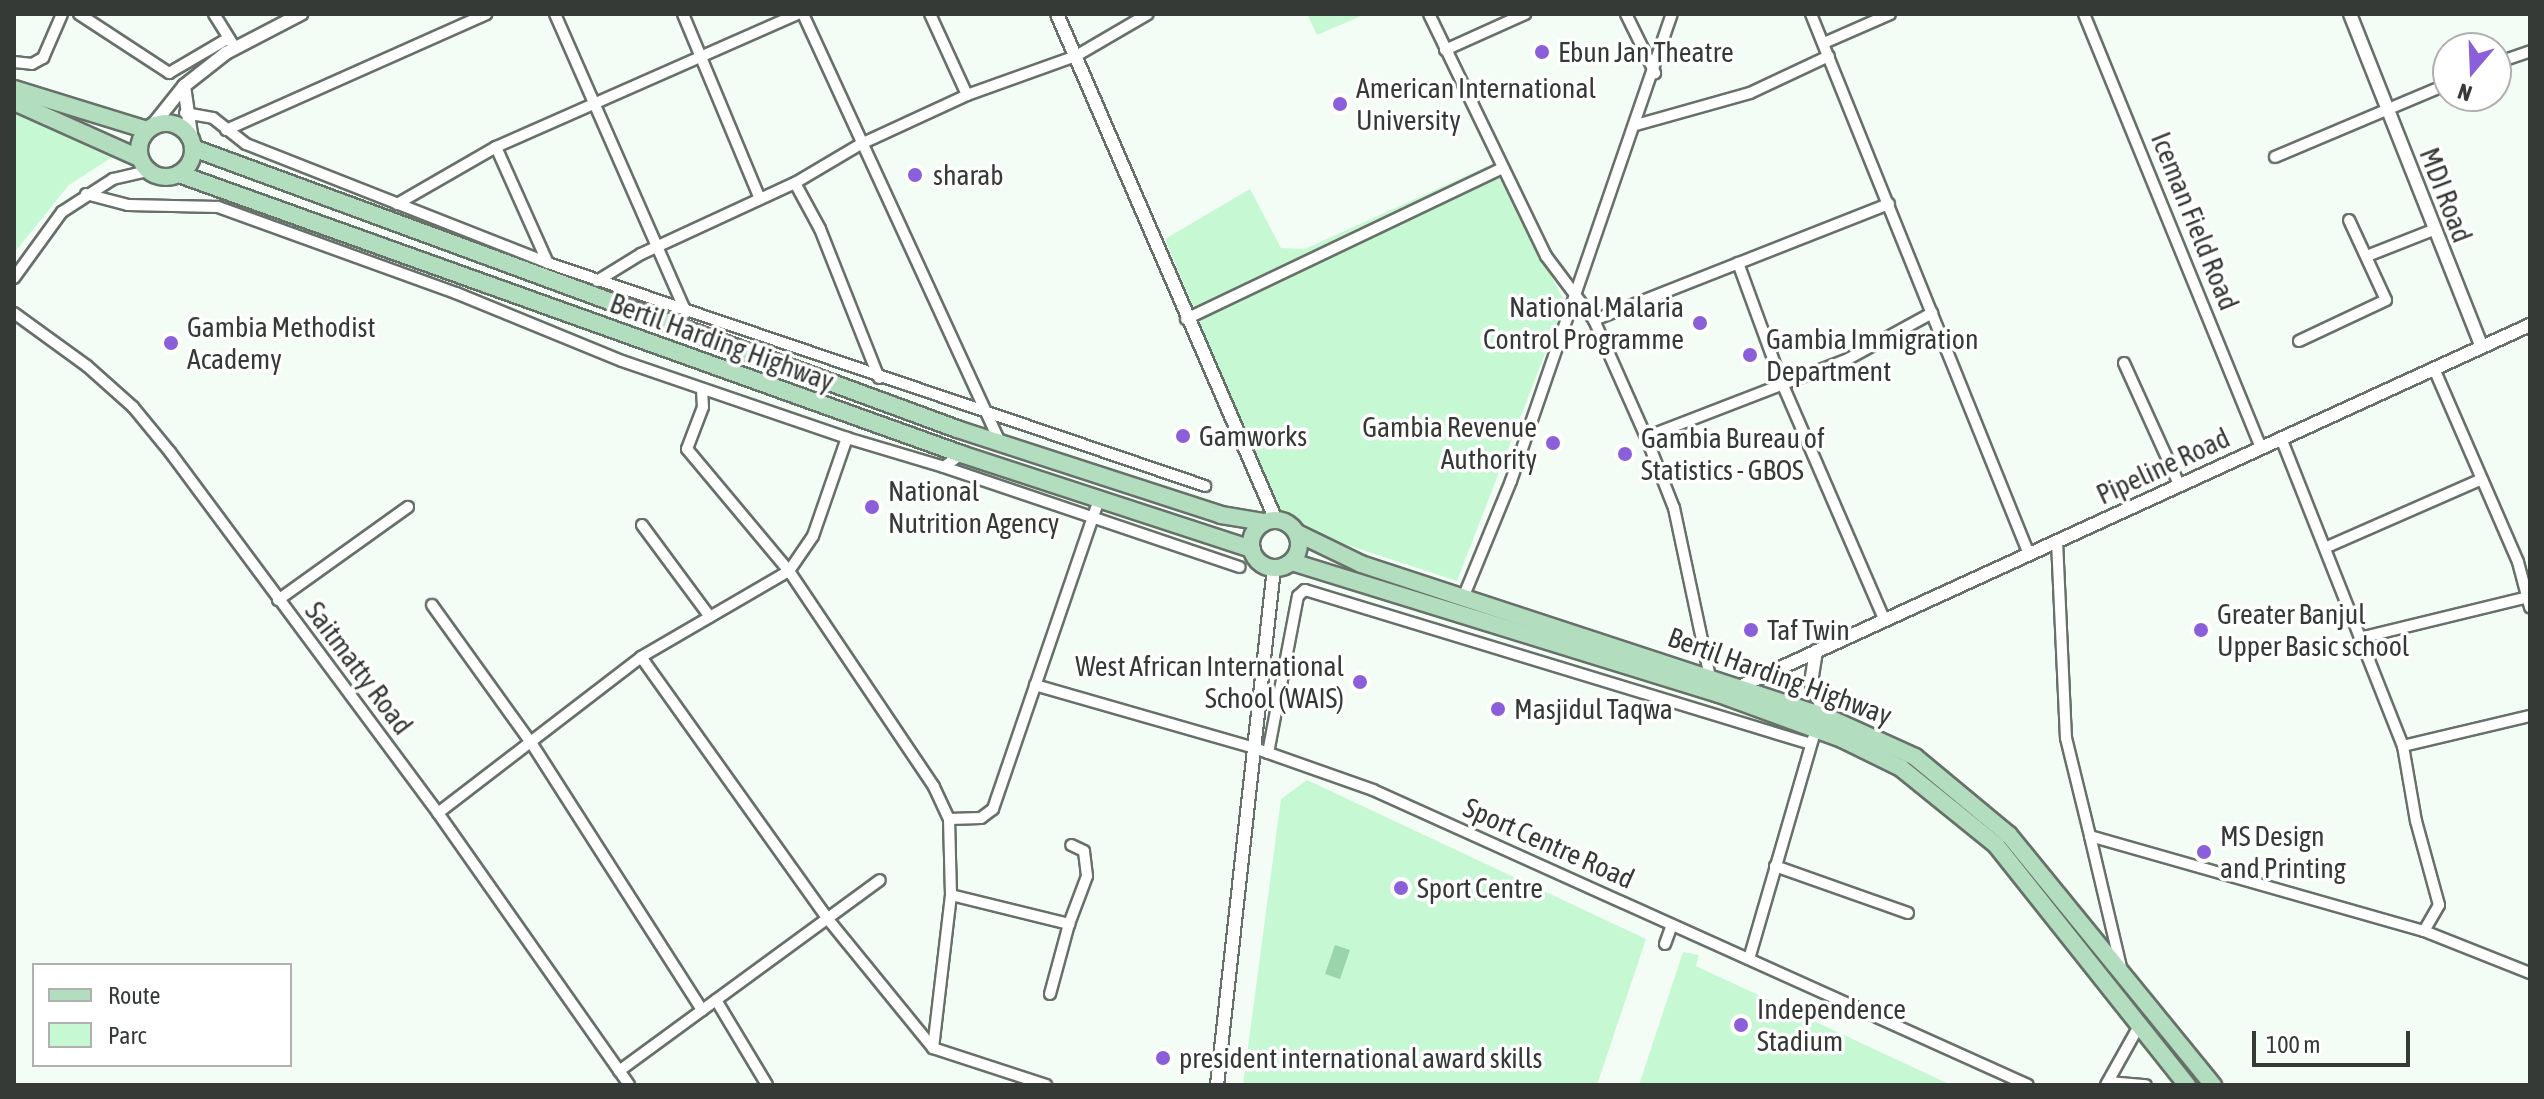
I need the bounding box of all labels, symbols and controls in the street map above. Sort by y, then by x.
north arrow [2432,32,2512,112]
place label: Ebun Jan Theatre [1558,35,1734,69]
marker: Ebun Jan Theatre [1533,43,1551,61]
place label: American International University [1356,71,1596,137]
text: N [2454,78,2475,107]
marker: American International University [1331,95,1349,113]
street label: Iceman Field Road [2144,127,2246,315]
street label: MDI Road [2413,143,2479,247]
place label: sharab [933,158,1003,192]
marker: sharab [904,164,926,186]
street label: Bertil Harding Highway [605,286,839,398]
place label: National Malaria Control Programme [1483,290,1684,356]
place label: Gambia Methodist Academy [187,310,376,376]
marker: National Malaria Control Programme [1691,314,1709,332]
place label: Gambia Immigration Department [1766,322,1978,388]
marker: Gambia Methodist Academy [162,334,180,352]
marker: Gambia Immigration Department [1741,346,1759,364]
place label: Gambia Revenue Authority [1362,410,1537,476]
place label: Gamworks [1199,419,1307,453]
place label: Gambia Bureau of Statistics - GBOS [1641,421,1825,487]
street label: Pipeline Road [2091,421,2235,511]
marker: Gamworks [1174,427,1192,445]
marker: Gambia Revenue Authority [1544,434,1562,452]
marker: Gambia Bureau of Statistics - GBOS [1616,445,1634,463]
place label: National Nutrition Agency [888,474,1059,540]
marker: National Nutrition Agency [863,498,881,516]
street label: Saitmatty Road [298,595,420,741]
place label: Greater Banjul Upper Basic school [2217,597,2409,663]
place label: Taf Twin [1767,613,1850,647]
street label: Bertil Harding Highway [1663,620,1897,732]
marker: Taf Twin [1742,621,1760,639]
marker: Greater Banjul Upper Basic school [2192,621,2210,639]
place label: West African International School (WAIS) [1075,649,1344,715]
marker: West African International School (WAIS) [1351,673,1369,691]
place label: Masjidul Taqwa [1514,692,1673,726]
marker: Masjidul Taqwa [1489,700,1507,718]
street label: Sport Centre Road [1458,790,1640,896]
place label: MS Design and Printing [2220,819,2346,885]
marker: MS Design and Printing [2195,843,2213,861]
place label: Sport Centre [1417,871,1543,905]
marker: Sport Centre [1392,879,1410,897]
legend [32,963,292,1067]
text: Route [108,982,160,1009]
place label: Independence Stadium [1757,992,1906,1058]
scale bar [2256,1015,2414,1065]
marker: Independence Stadium [1732,1016,1750,1034]
text: Parc [108,1022,146,1049]
text: 100 m [2266,1031,2320,1058]
place label: president international award skills [1179,1041,1542,1075]
marker: president international award skills [1154,1049,1172,1067]

